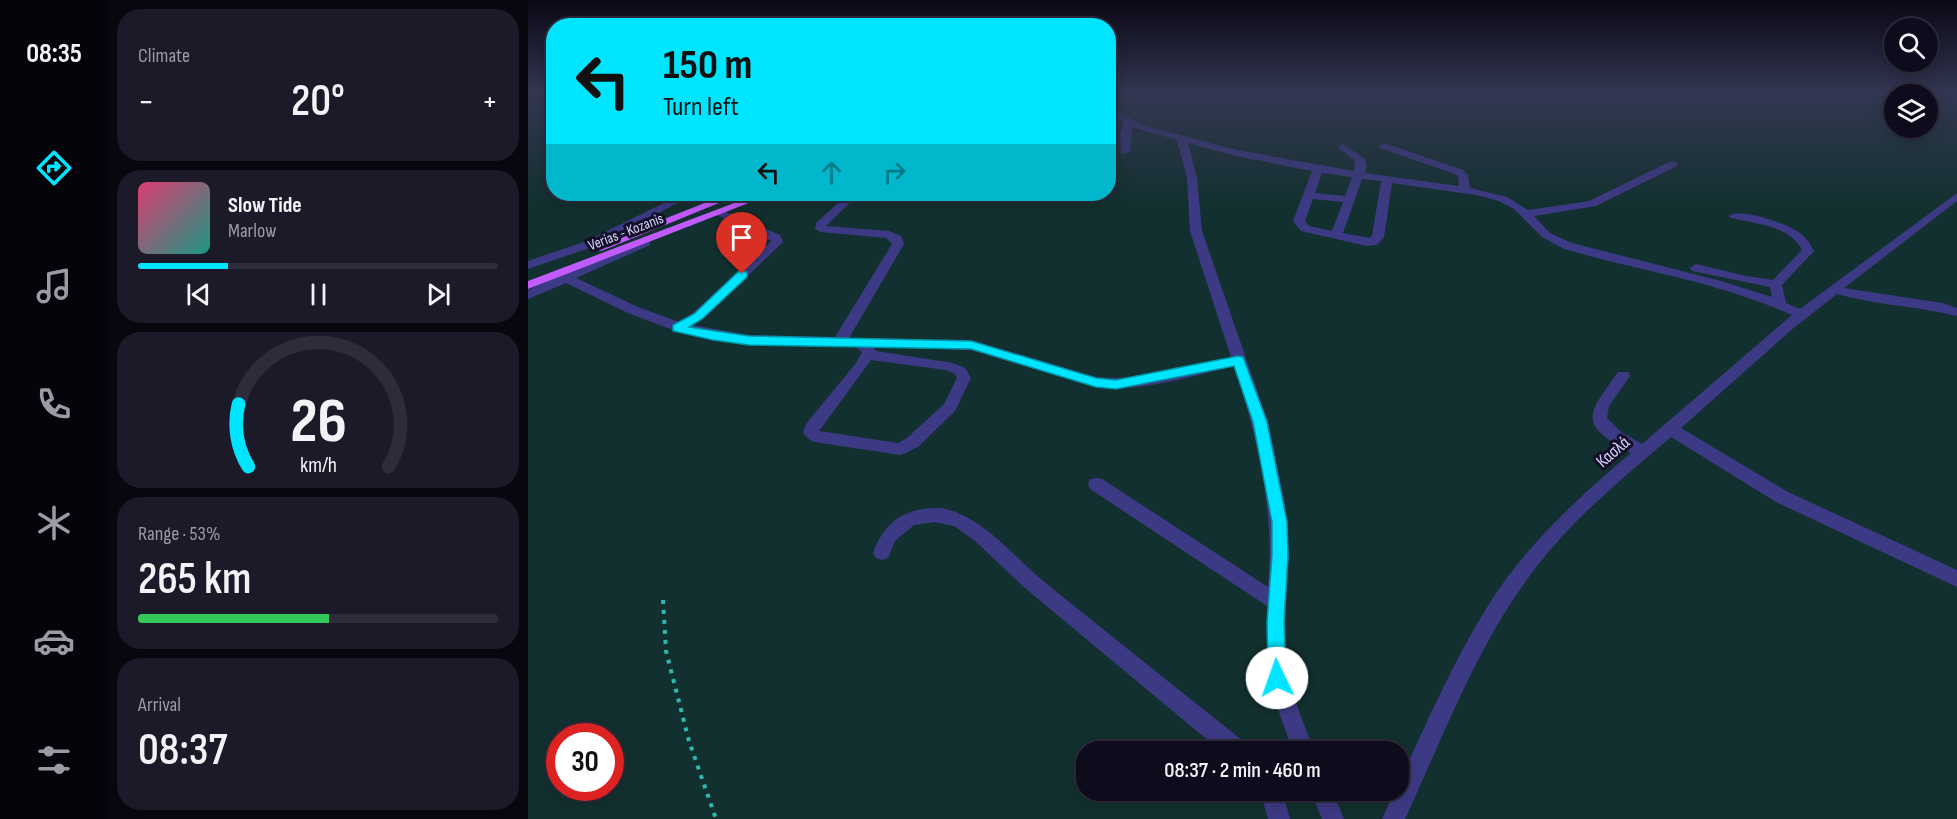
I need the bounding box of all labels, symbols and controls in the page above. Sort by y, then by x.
map controls [1884,18,1938,138]
button: search [1884,18,1938,72]
text: 08:35 [26,38,82,70]
text: 150 m [663,40,752,91]
icon: left [564,42,642,120]
text: Climate [138,44,190,68]
text: 20° [291,74,345,129]
text: − [138,82,154,122]
text: + [482,82,498,122]
button: layers [1884,84,1938,138]
text: Turn left [663,91,739,123]
icon: directions [33,147,75,189]
icon: left [752,156,785,189]
icon: ahead [815,156,848,189]
icon: right [878,156,911,189]
text: Slow Tide [228,192,302,219]
street label: Verias - Kozanis [586,209,666,255]
pin [716,212,767,274]
text: Marlow [228,219,276,243]
icon: arrive [725,221,758,254]
icon: music [33,265,75,307]
icon: previous [182,278,215,311]
icon: pause [302,278,335,311]
icon: next [422,278,455,311]
icon: phone [33,383,75,425]
text: 26 [290,385,346,460]
street label: Κασλά [1592,432,1634,472]
text: km/h [299,453,337,478]
icon: climate [33,502,75,544]
text: Range · 53% [138,522,220,546]
text: 265 km [138,552,252,607]
icon: car [33,620,75,662]
position arrow [1245,646,1309,710]
text: Arrival [138,693,181,717]
text: 08:37 [138,723,227,778]
speed limit sign: 30 [546,723,624,801]
icon: filters [33,739,75,781]
text: 08:37 · 2 min · 460 m [1164,757,1321,784]

